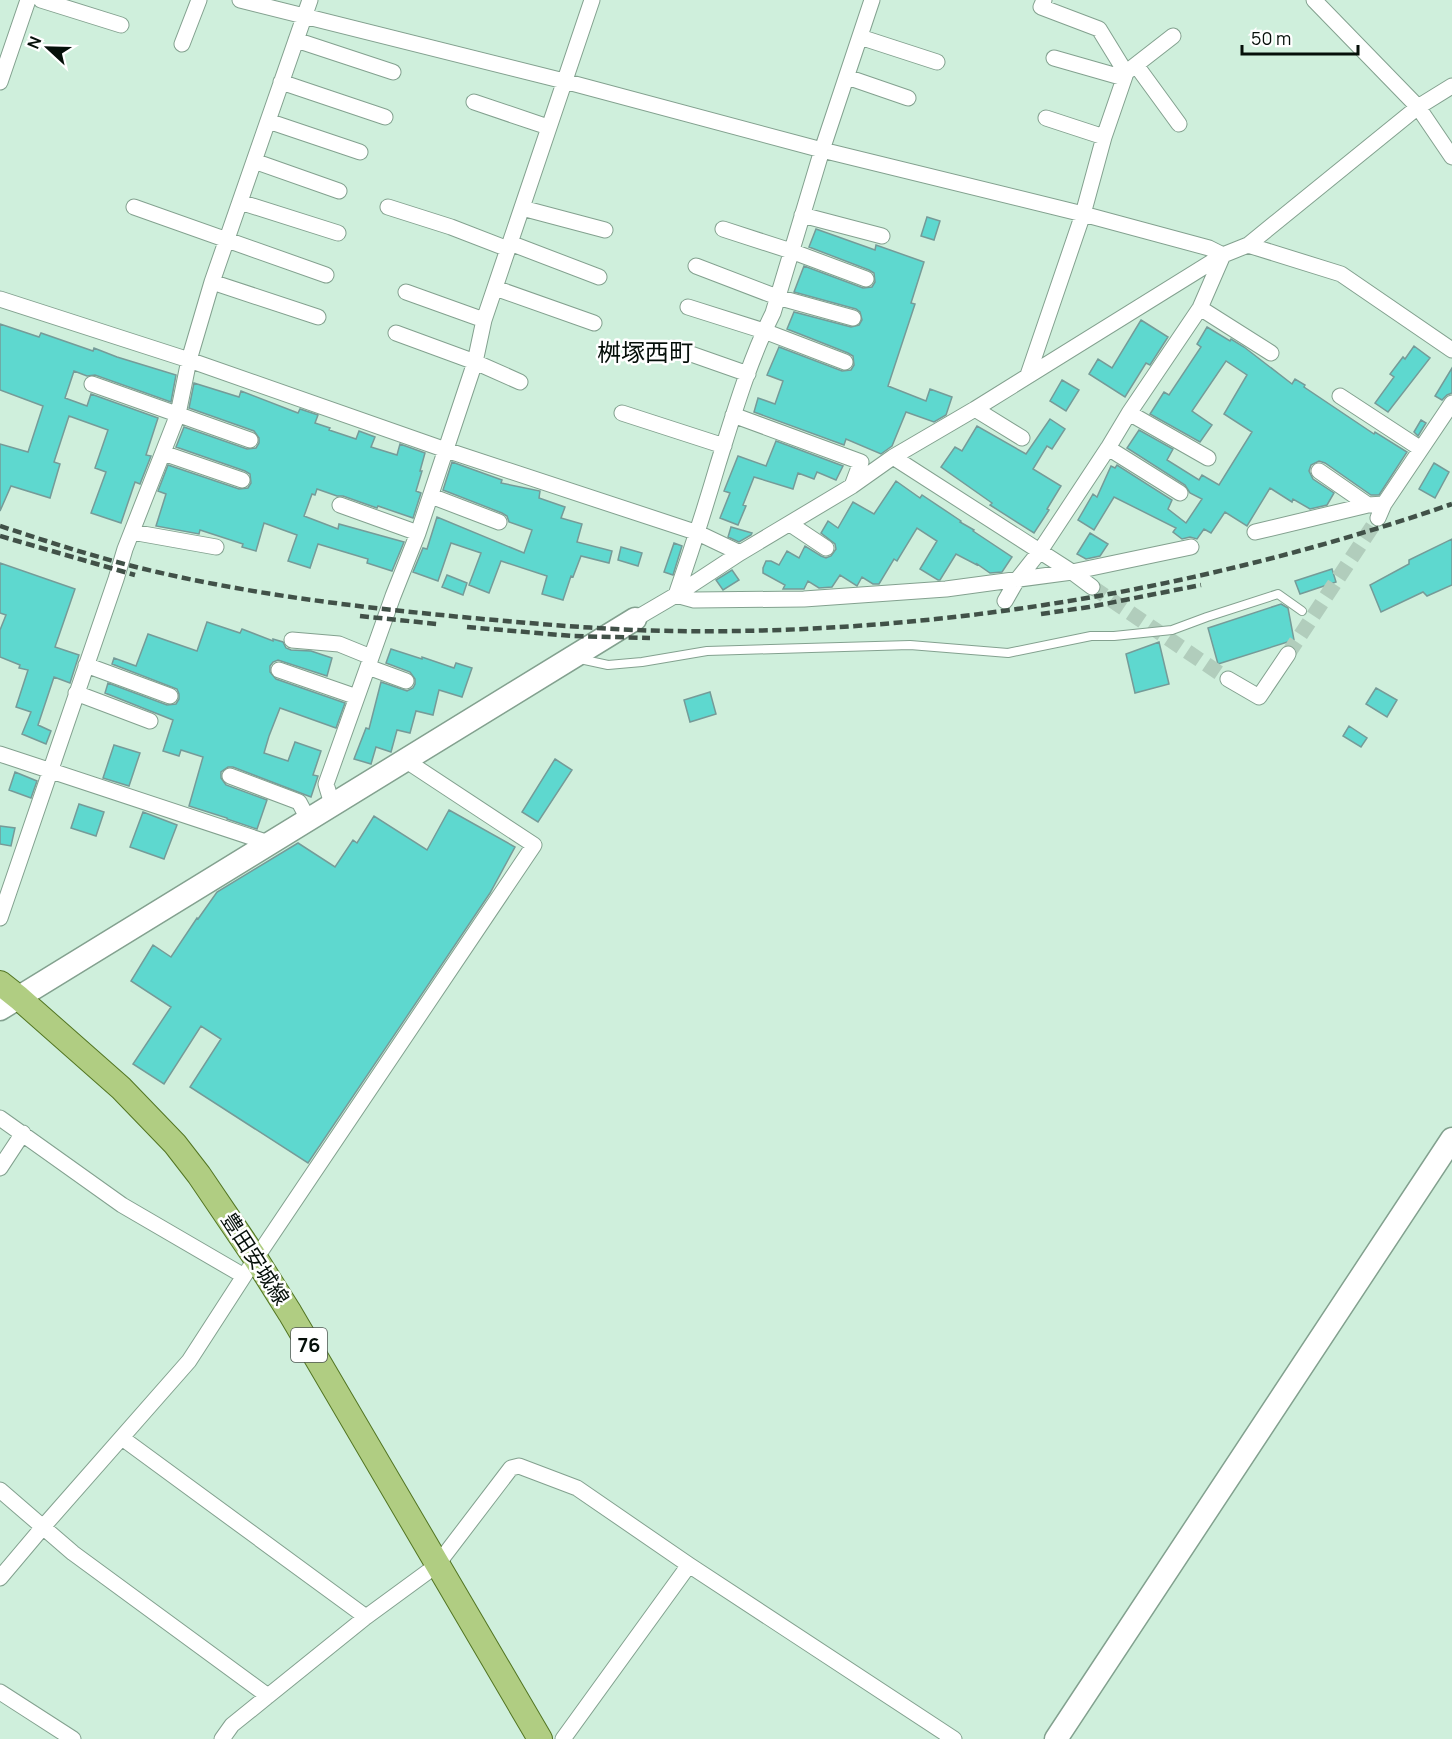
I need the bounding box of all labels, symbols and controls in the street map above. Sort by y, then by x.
north arrow [18,18,78,78]
scale bar [1242,18,1358,56]
text: 50 m [1251,26,1291,50]
text: N [22,33,46,52]
district label: 桝塚西町 [597,335,693,368]
street label: 豊田安城線 [216,1207,296,1310]
road number: 76 [291,1328,327,1362]

